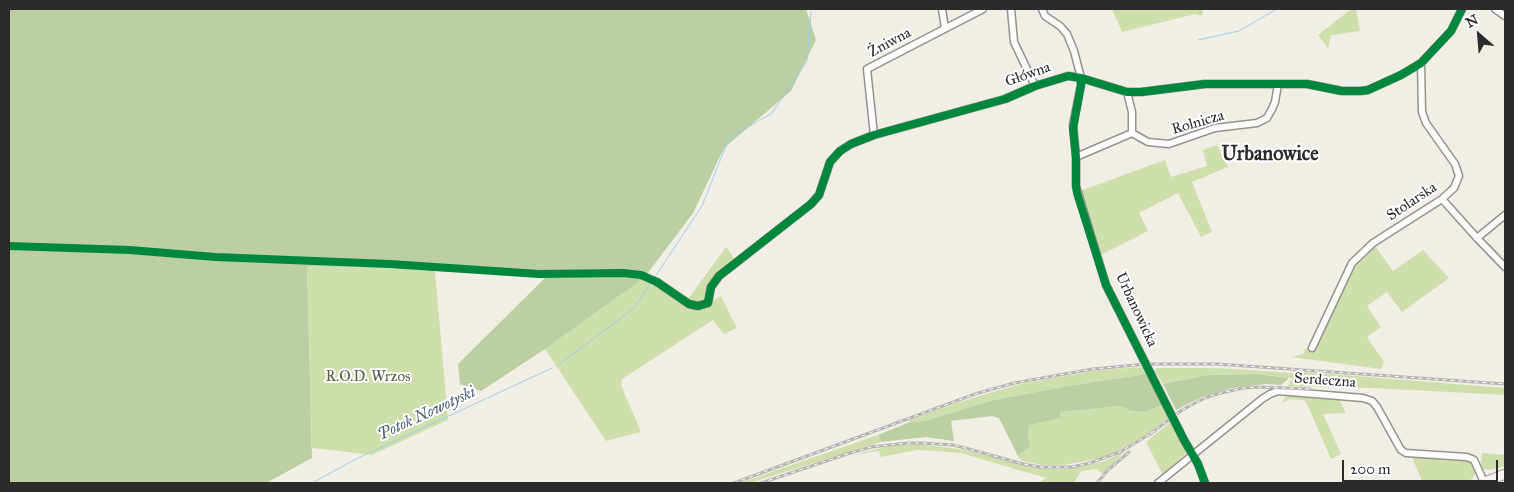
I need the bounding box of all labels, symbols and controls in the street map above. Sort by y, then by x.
north arrow [1454,10,1504,60]
text: N [1463,11,1481,31]
street label: Żniwna [866,24,914,62]
street label: Główna [1003,59,1053,91]
street label: Rolnicza [1170,107,1226,139]
district label: Urbanowice [1221,143,1319,167]
street label: Stolarska [1384,179,1440,225]
street label: Urbanowicka [1111,270,1161,350]
park label: R.O.D. Wrzos [325,368,411,386]
street label: Serdeczna [1293,370,1357,392]
water label: Potok Nowotyski [375,383,479,445]
scale bar [1344,450,1500,482]
text: 200 m [1350,460,1391,478]

